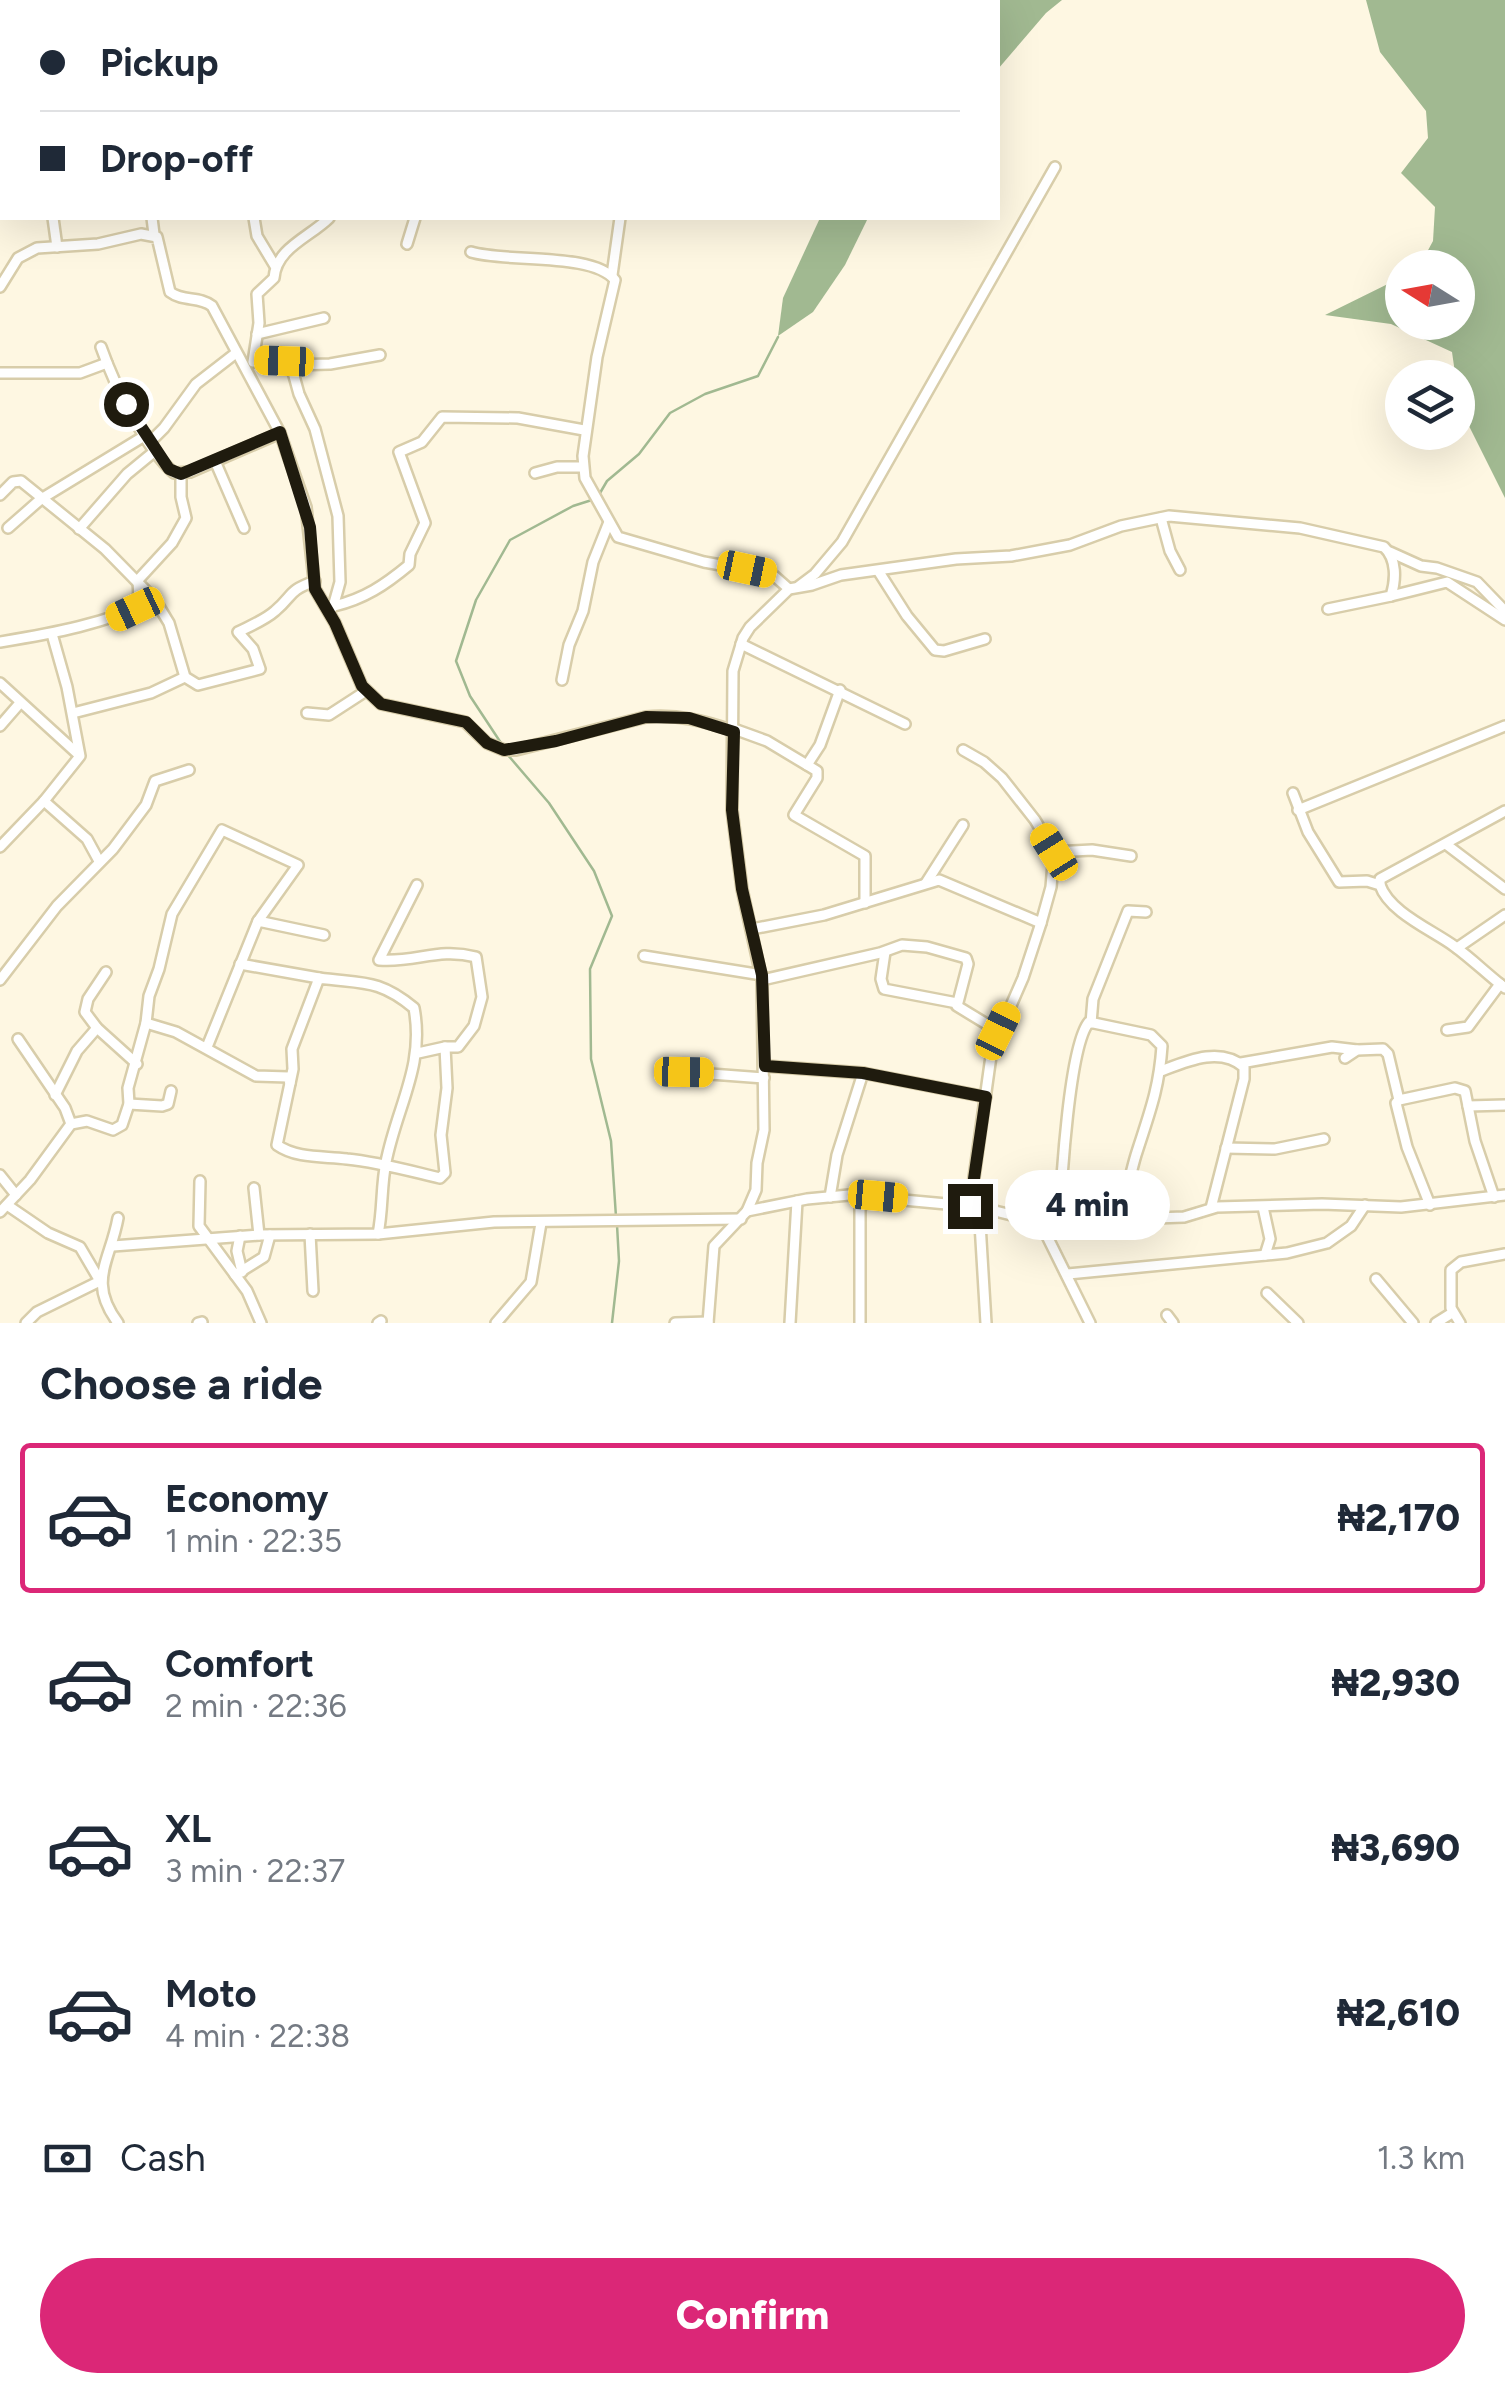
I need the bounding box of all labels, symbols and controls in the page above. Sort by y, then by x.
text: Pickup [100,40,218,86]
text: Drop-off [100,136,253,182]
north arrow [1385,250,1475,340]
map controls [1385,250,1475,450]
car [253,345,315,377]
button: layers [1385,360,1475,450]
route start [104,382,149,427]
car [715,548,779,590]
car [101,583,169,635]
car [1025,819,1083,885]
car [971,997,1025,1065]
car [654,1056,714,1088]
callout: 4 min [1005,1171,1170,1241]
car [847,1178,909,1214]
route end [948,1184,993,1229]
text: 4 min [1046,1186,1129,1224]
text: Choose a ride [40,1356,322,1410]
icon: car [45,1473,135,1563]
text: Economy [165,1476,328,1522]
text: ₦2,170 [1337,1495,1460,1541]
text: 1 min · 22:35 [165,1522,342,1560]
icon: car [45,1638,135,1728]
text: Comfort [165,1641,314,1687]
text: ₦2,930 [1332,1660,1460,1706]
text: 2 min · 22:36 [165,1687,347,1725]
icon: car [45,1803,135,1893]
text: XL [165,1806,211,1852]
text: ₦3,690 [1332,1825,1460,1871]
text: 3 min · 22:37 [165,1852,345,1890]
icon: car [45,1968,135,2058]
text: Moto [165,1971,257,2017]
text: ₦2,610 [1337,1990,1460,2036]
text: 4 min · 22:38 [165,2017,350,2055]
icon: cash [40,2131,95,2186]
text: Cash [120,2135,206,2181]
text: 1.3 km [1377,2139,1465,2177]
button: Confirm [40,2258,1465,2373]

